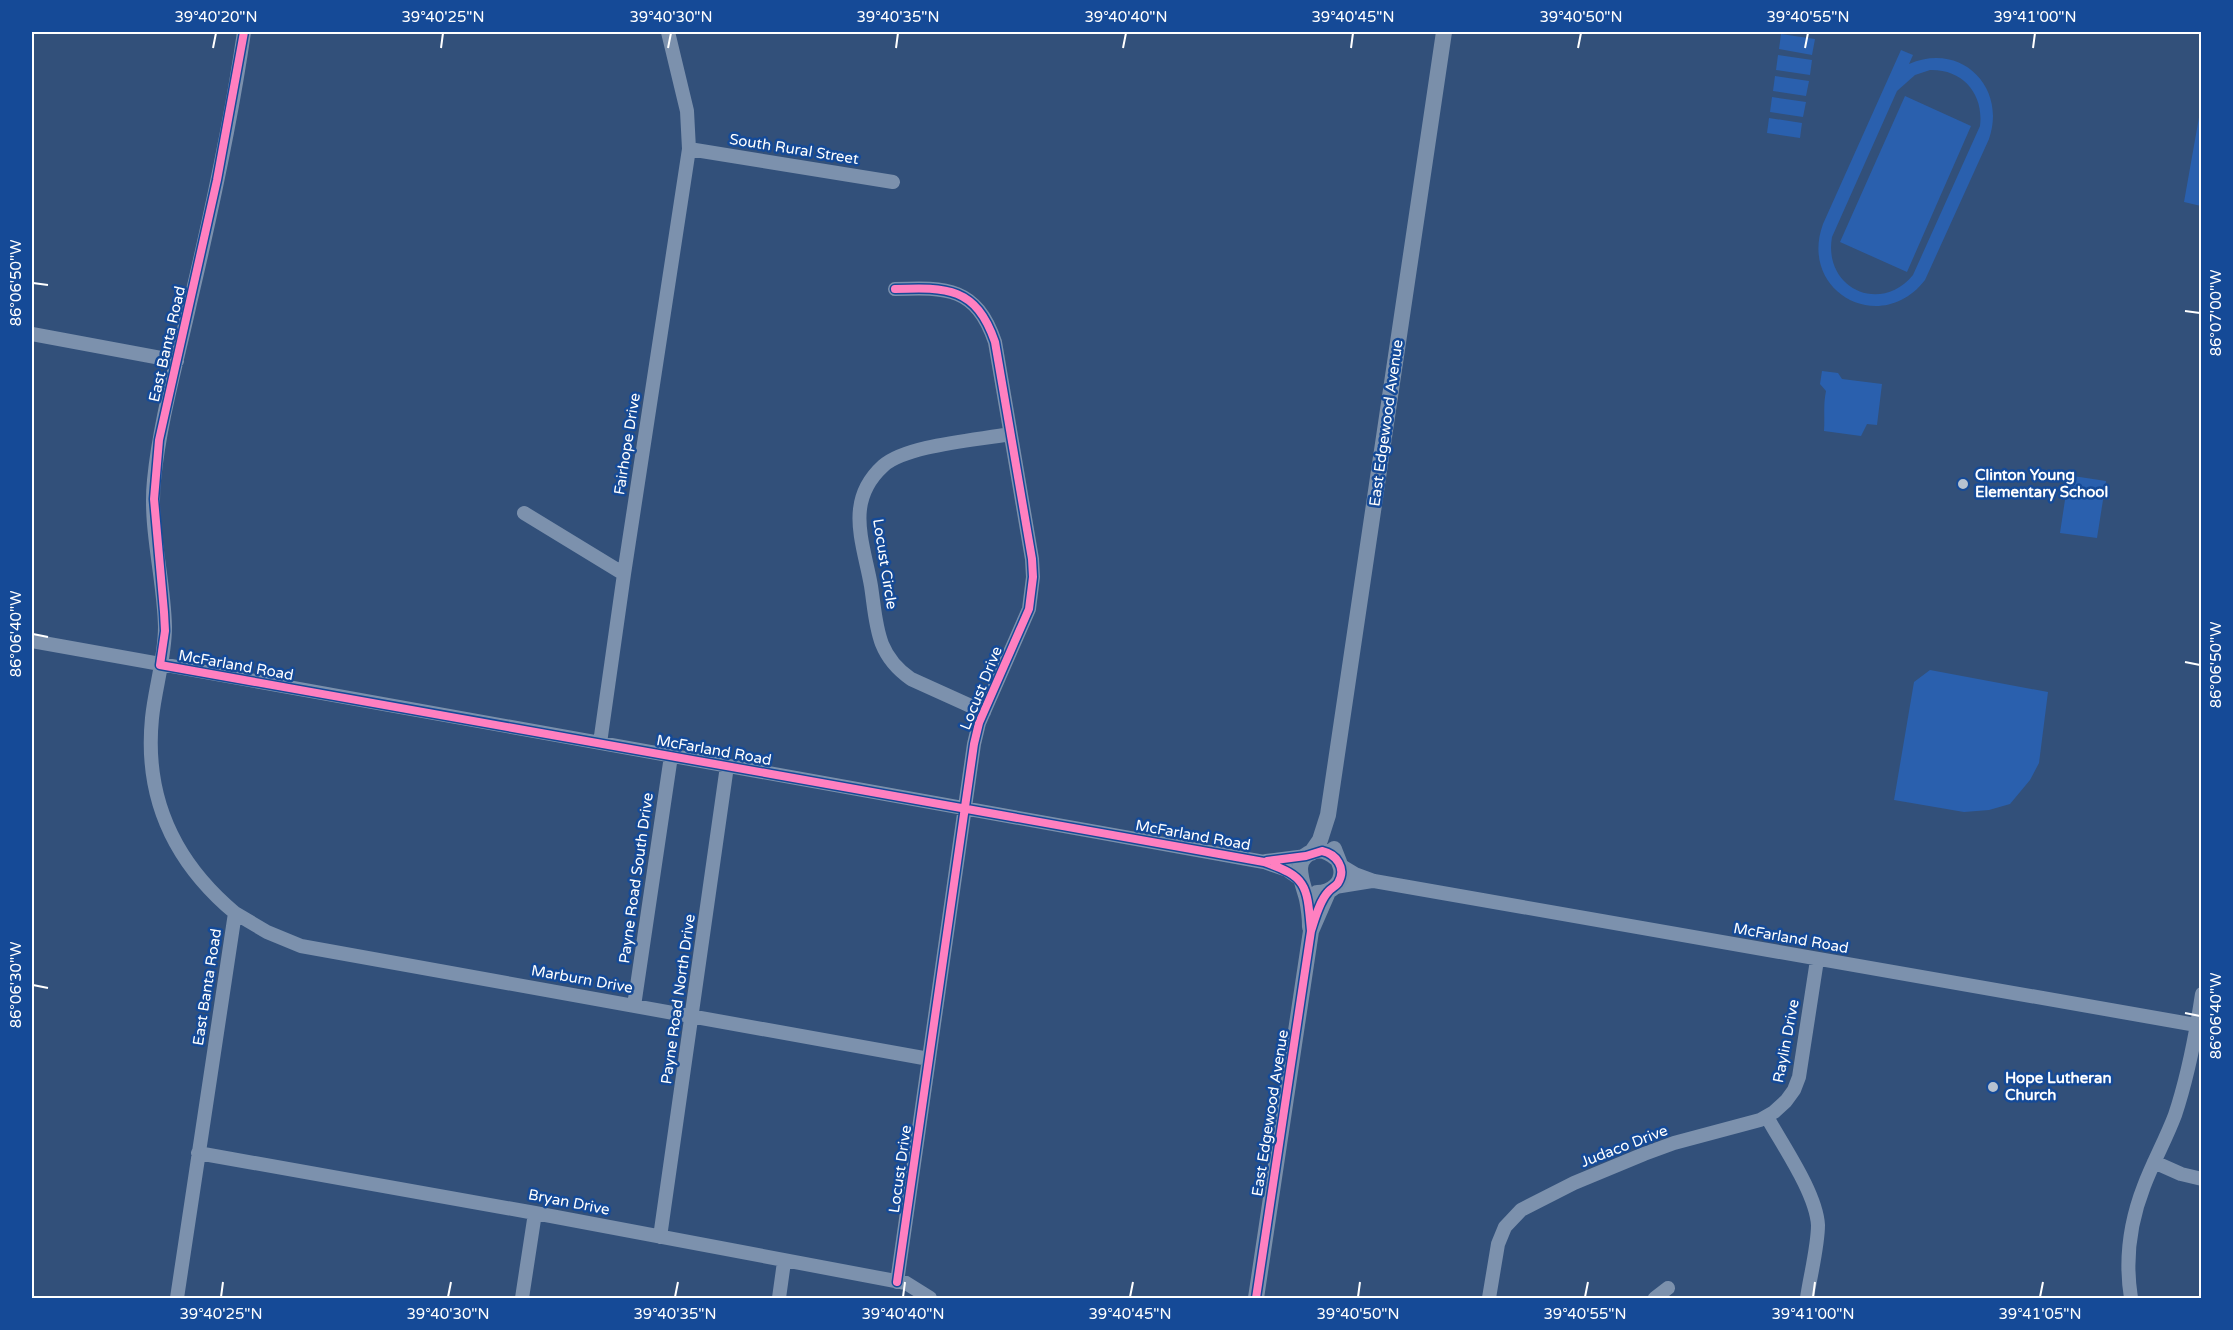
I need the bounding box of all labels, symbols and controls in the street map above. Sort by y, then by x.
text: 39°40'20"N [174,8,258,26]
text: 39°40'25"N [401,8,485,26]
text: 39°40'30"N [629,8,713,26]
text: 39°40'35"N [856,8,940,26]
text: 39°40'40"N [1084,8,1168,26]
text: 39°40'45"N [1311,8,1395,26]
text: 39°40'50"N [1539,8,1623,26]
text: 39°40'55"N [1766,8,1850,26]
text: 39°41'00"N [1993,8,2077,26]
street label: South Rural Street [728,130,860,168]
text: 86°06'50"W [7,240,25,326]
text: 86°07'00"W [2207,270,2225,356]
street label: East Banta Road [145,284,189,404]
street label: East Edgewood Avenue [1365,338,1407,508]
street label: Fairhope Drive [610,392,644,496]
place label: Clinton Young Elementary School [1975,466,2108,502]
marker: Clinton Young Elementary School [1956,477,1970,491]
street label: Locust Circle [869,517,901,611]
text: 86°06'40"W [7,591,25,677]
text: 86°06'50"W [2207,622,2225,708]
street label: Locust Drive [956,644,1006,732]
street label: McFarland Road [177,646,295,684]
street label: McFarland Road [655,731,773,769]
street label: Payne Road South Drive [615,791,657,965]
street label: McFarland Road [1134,816,1252,854]
street label: Payne Road North Drive [657,913,699,1085]
street label: McFarland Road [1732,919,1850,957]
street label: East Banta Road [189,927,225,1047]
text: 86°06'30"W [7,942,25,1028]
street label: Marburn Drive [530,961,634,997]
text: 86°06'40"W [2207,973,2225,1059]
street label: Raylin Drive [1769,998,1803,1084]
street label: East Edgewood Avenue [1248,1028,1292,1198]
place label: Hope Lutheran Church [2005,1069,2112,1104]
marker: Hope Lutheran Church [1986,1080,2000,1094]
street label: Judaco Drive [1578,1121,1670,1171]
street label: Locust Drive [885,1124,915,1214]
street label: Bryan Drive [527,1185,611,1219]
text: 39°40'25"N [179,1305,263,1323]
text: 39°40'30"N [406,1305,490,1323]
text: 39°40'35"N [633,1305,717,1323]
text: 39°40'40"N [861,1305,945,1323]
text: 39°40'45"N [1088,1305,1172,1323]
text: 39°40'50"N [1316,1305,1400,1323]
text: 39°40'55"N [1543,1305,1627,1323]
text: 39°41'00"N [1771,1305,1855,1323]
text: 39°41'05"N [1998,1305,2082,1323]

